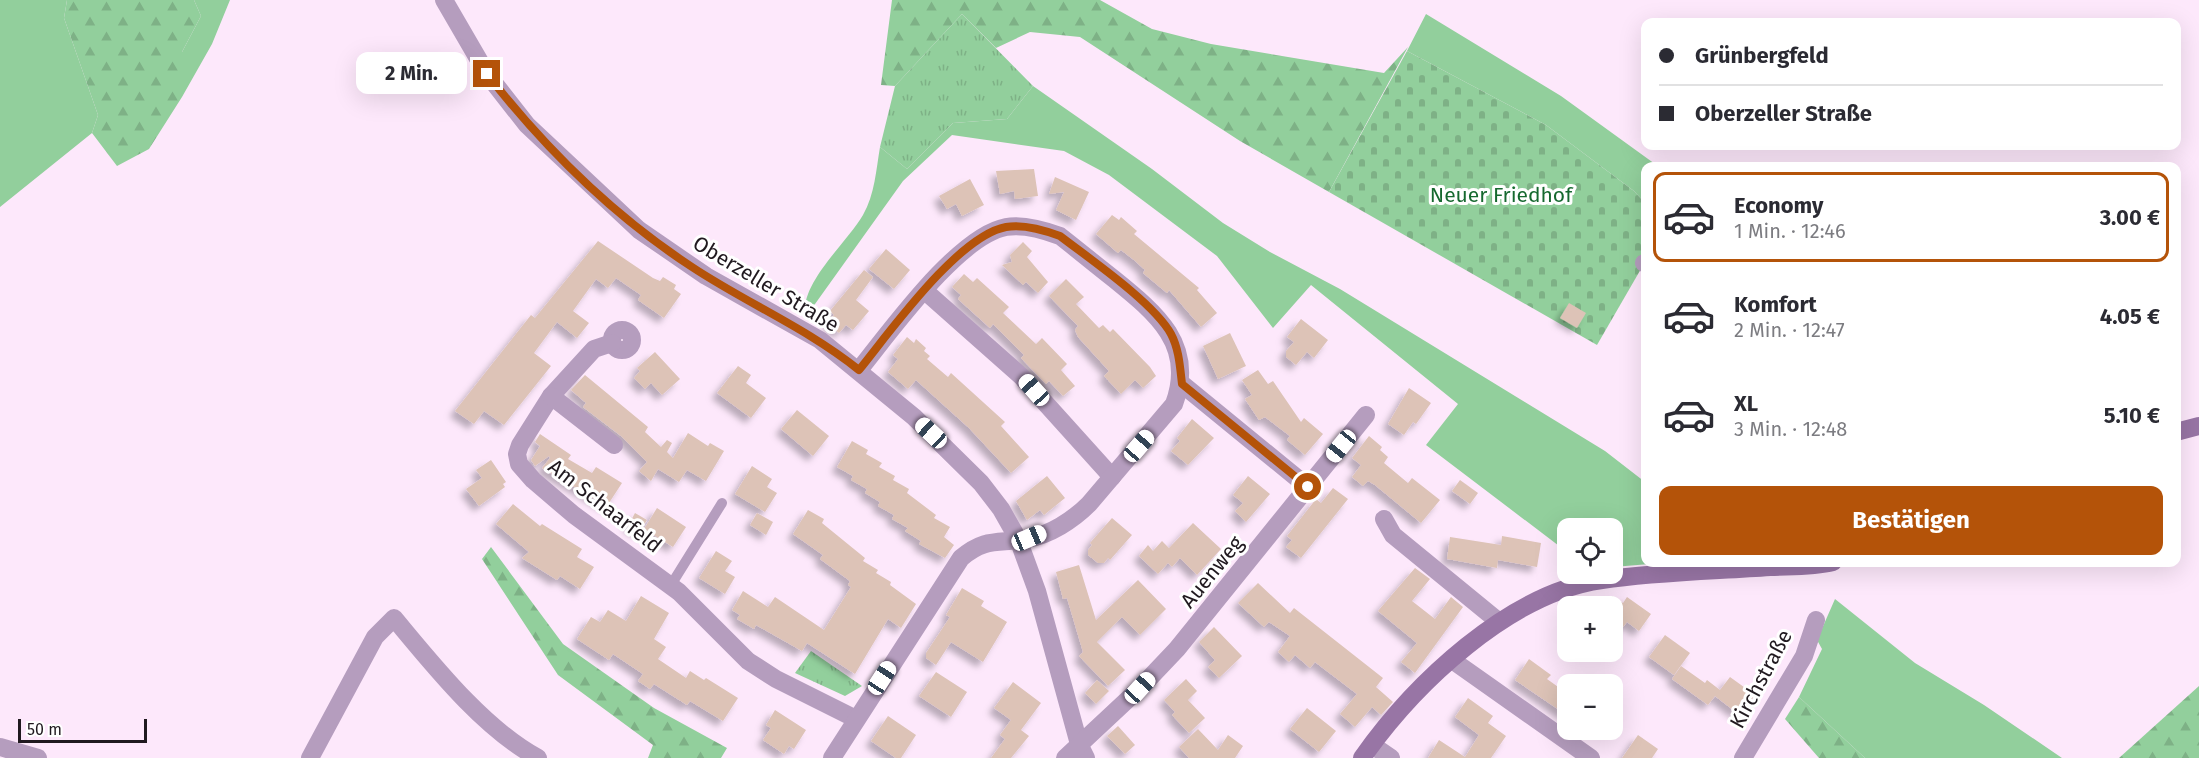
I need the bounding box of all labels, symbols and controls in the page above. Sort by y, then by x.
text: Grünbergfeld [1695,42,1829,69]
callout: 2 Min. [355,53,466,95]
route end [473,60,500,87]
text: 2 Min. [385,61,438,85]
text: Oberzeller Straße [1695,100,1872,127]
park label: Neuer Friedhof [1430,182,1574,208]
icon: car [1662,190,1716,244]
text: Economy [1734,192,1823,219]
text: 3.00 € [2100,204,2160,231]
text: 1 Min. · 12:46 [1734,219,1846,243]
street label: Oberzeller Straße [688,230,844,338]
icon: car [1662,289,1716,343]
text: Komfort [1734,291,1817,318]
text: 4.05 € [2100,303,2160,330]
text: 2 Min. · 12:47 [1734,318,1845,342]
car [1015,371,1053,409]
icon: car [1662,388,1716,442]
text: XL [1734,390,1758,417]
text: 5.10 € [2104,402,2160,429]
car [912,414,950,452]
text: 3 Min. · 12:48 [1734,417,1847,441]
car [1323,426,1359,466]
car [1120,427,1158,465]
street label: Am Schaarfeld [543,454,667,558]
route start [1294,473,1321,500]
button: Bestätigen [1659,486,2163,555]
map controls [1557,518,1623,740]
button: locate [1557,518,1623,584]
car [1009,523,1049,553]
street label: Auenweg [1175,531,1249,613]
button: + [1557,596,1623,662]
street label: Kirchstraße [1724,625,1798,733]
car [865,658,899,698]
car [1121,669,1159,707]
button: − [1557,674,1623,740]
scale bar [18,716,147,744]
text: 50 m [27,720,62,739]

